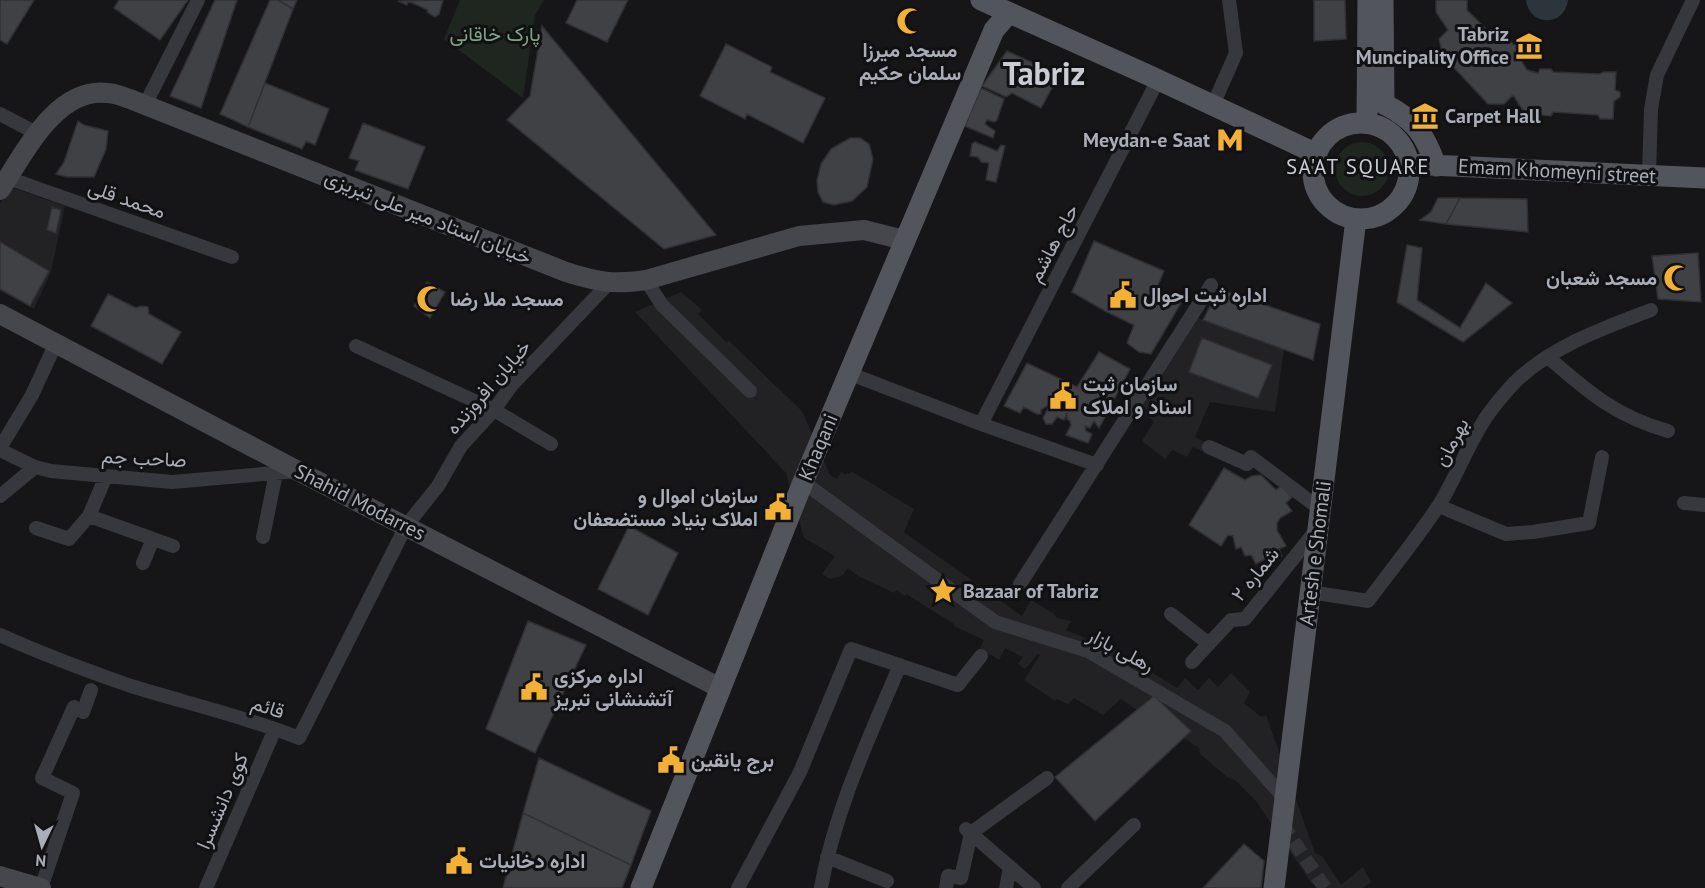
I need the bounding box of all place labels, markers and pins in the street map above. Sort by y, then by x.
mosque icon: مسجد میرزا سلمان حکیم [895,6,925,36]
place label: Tabriz Muncipality Office [1356,21,1509,70]
museum icon: Tabriz Muncipality Office [1514,31,1544,61]
place label: مسجد میرزا سلمان حکیم [859,37,961,86]
museum icon: Carpet Hall [1410,101,1440,131]
place label: Carpet Hall [1445,103,1541,129]
metro station icon: Meydan-e Saat [1215,125,1245,155]
place label: Meydan-e Saat [1083,127,1210,153]
mosque icon: مسجد شعبان [1662,263,1692,293]
place label: مسجد شعبان [1546,265,1657,291]
public building icon: اداره ثبت احوال [1108,280,1138,310]
place label: اداره ثبت احوال [1143,282,1267,308]
mosque icon: مسجد ملا رضا [415,284,445,314]
place label: مسجد ملا رضا [450,286,564,312]
place label: سازمان ثبت اسناد و املاک [1083,371,1192,420]
public building icon: سازمان ثبت اسناد و املاک [1048,381,1078,411]
place label: سازمان اموال و املاک بنیاد مستضعفان [573,483,758,532]
public building icon: سازمان اموال و املاک بنیاد مستضعفان [763,492,793,522]
place icon: Bazaar of Tabriz [928,576,958,606]
place label: Bazaar of Tabriz [963,578,1099,604]
place label: اداره مرکزی آتشنشانی تبریز [553,663,674,712]
public building icon: اداره مرکزی آتشنشانی تبریز [519,672,549,702]
public building icon: برج یانقین [656,745,686,775]
place label: برج یانقین [691,747,774,774]
public building icon: اداره دخانیات [444,846,474,876]
place label: اداره دخانیات [479,848,585,874]

